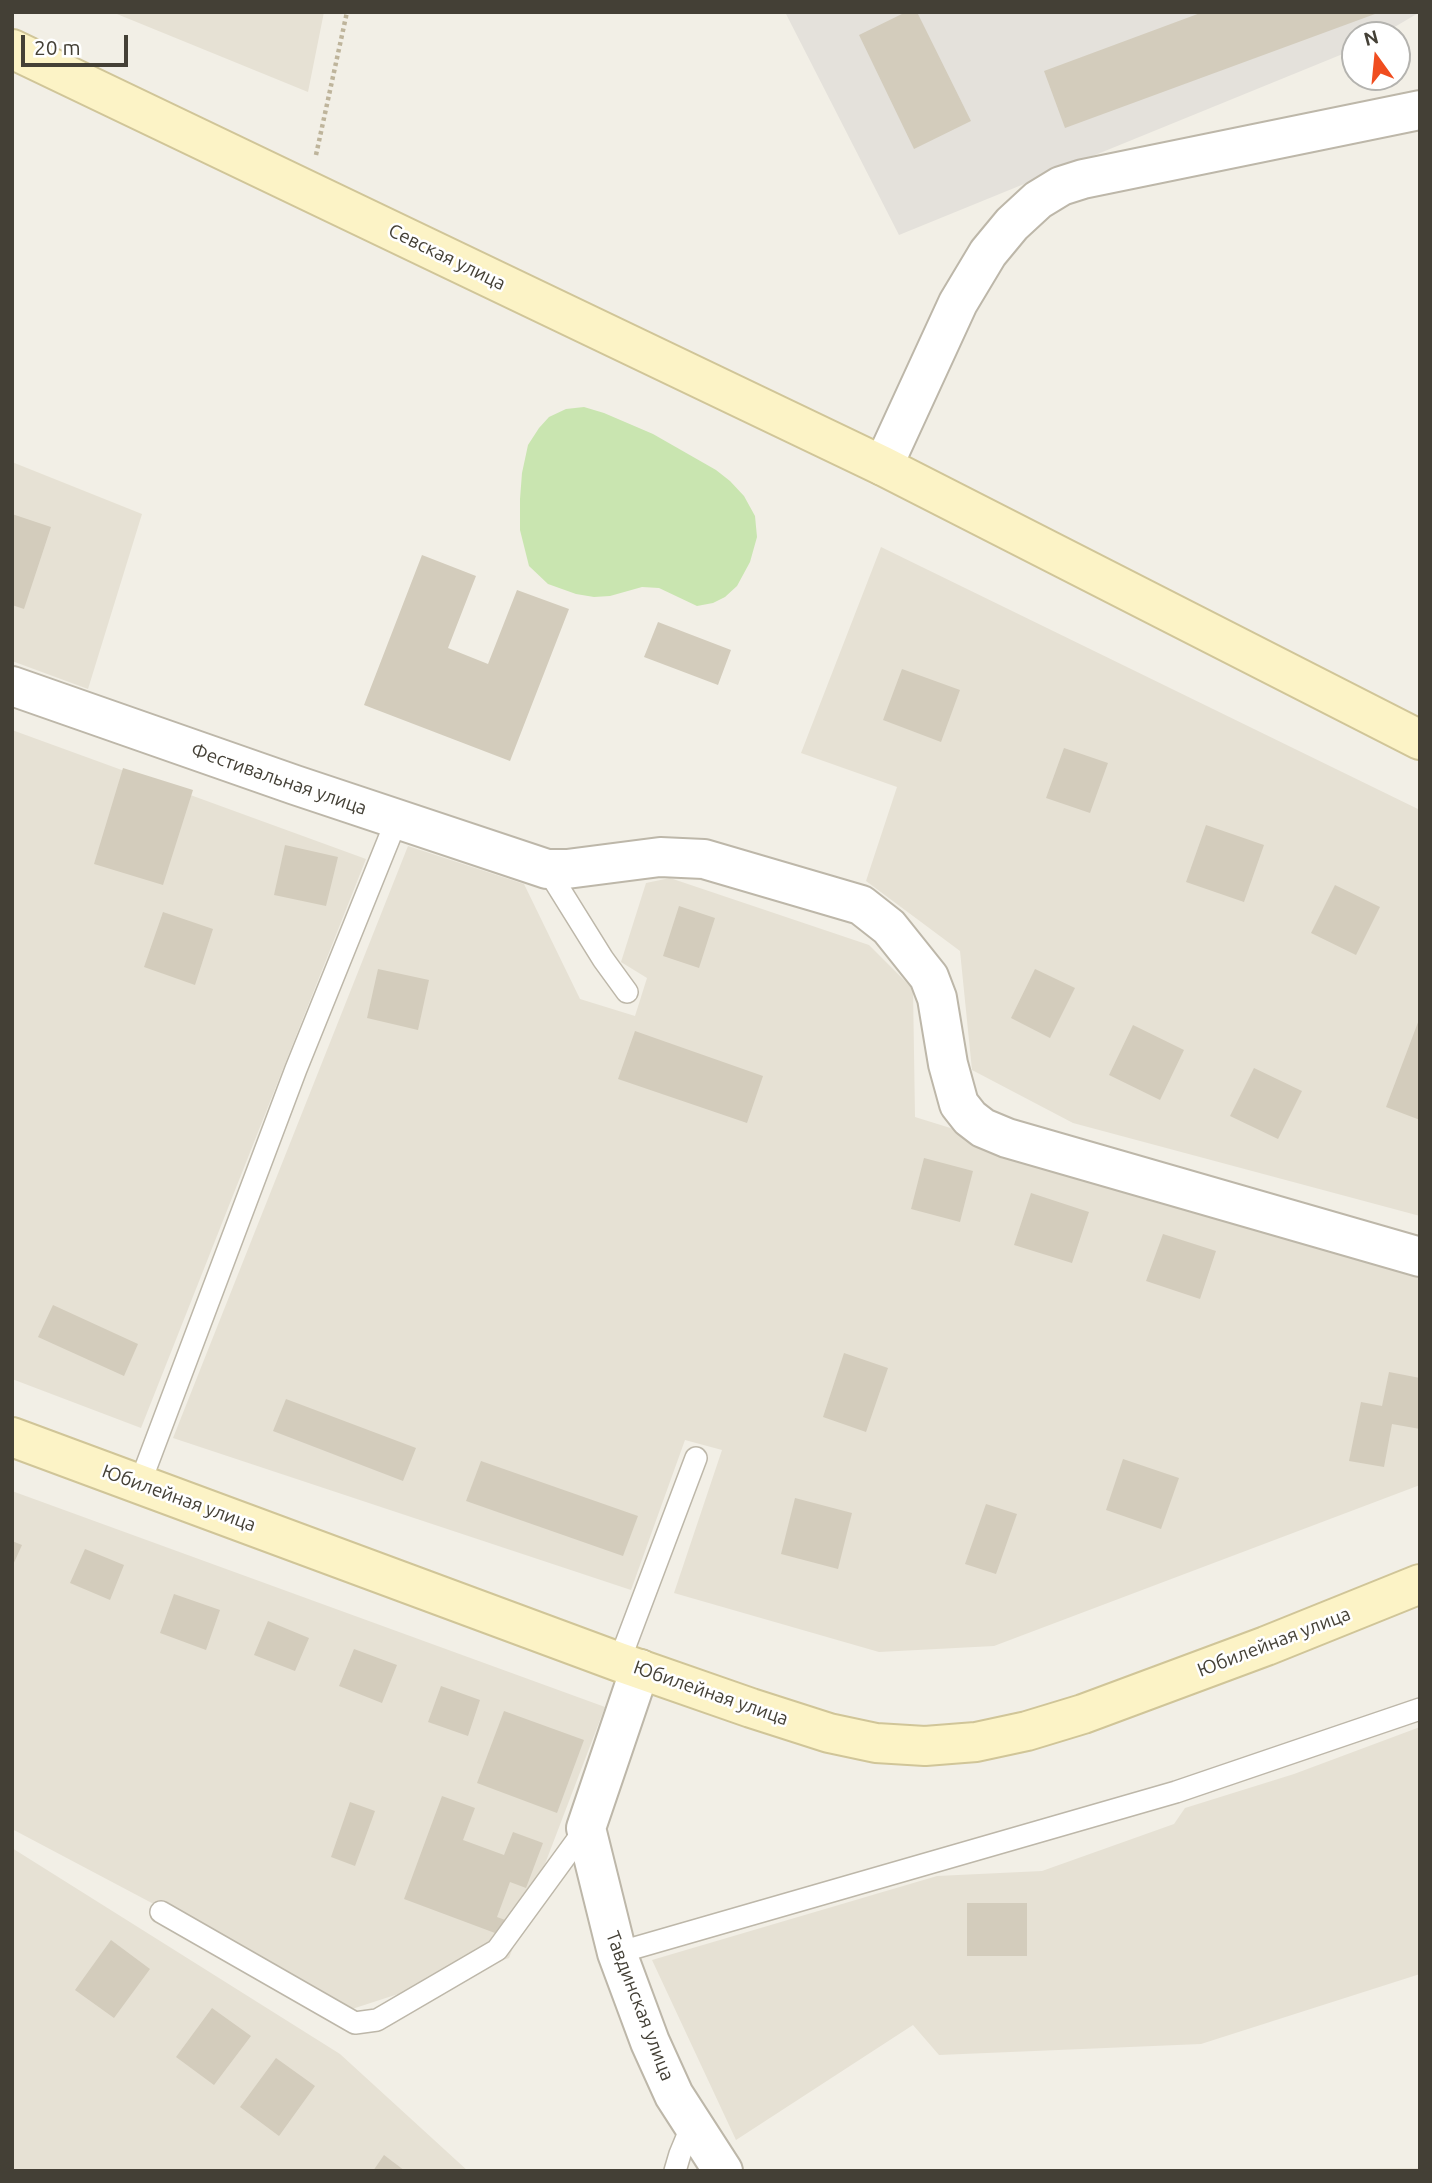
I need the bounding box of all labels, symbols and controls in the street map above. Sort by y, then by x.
scale bar [24,21,131,65]
north arrow [1341,21,1411,91]
text: N [1361,25,1381,50]
text: 20 m [34,35,81,59]
street label: Севская улица [385,219,509,295]
street label: Фестивальная улица [188,738,370,820]
street label: Юбилейная улица [99,1460,259,1536]
street label: Юбилейная улица [1194,1602,1354,1682]
street label: Юбилейная улица [631,1656,791,1730]
street label: Тавдинская улица [601,1928,679,2084]

